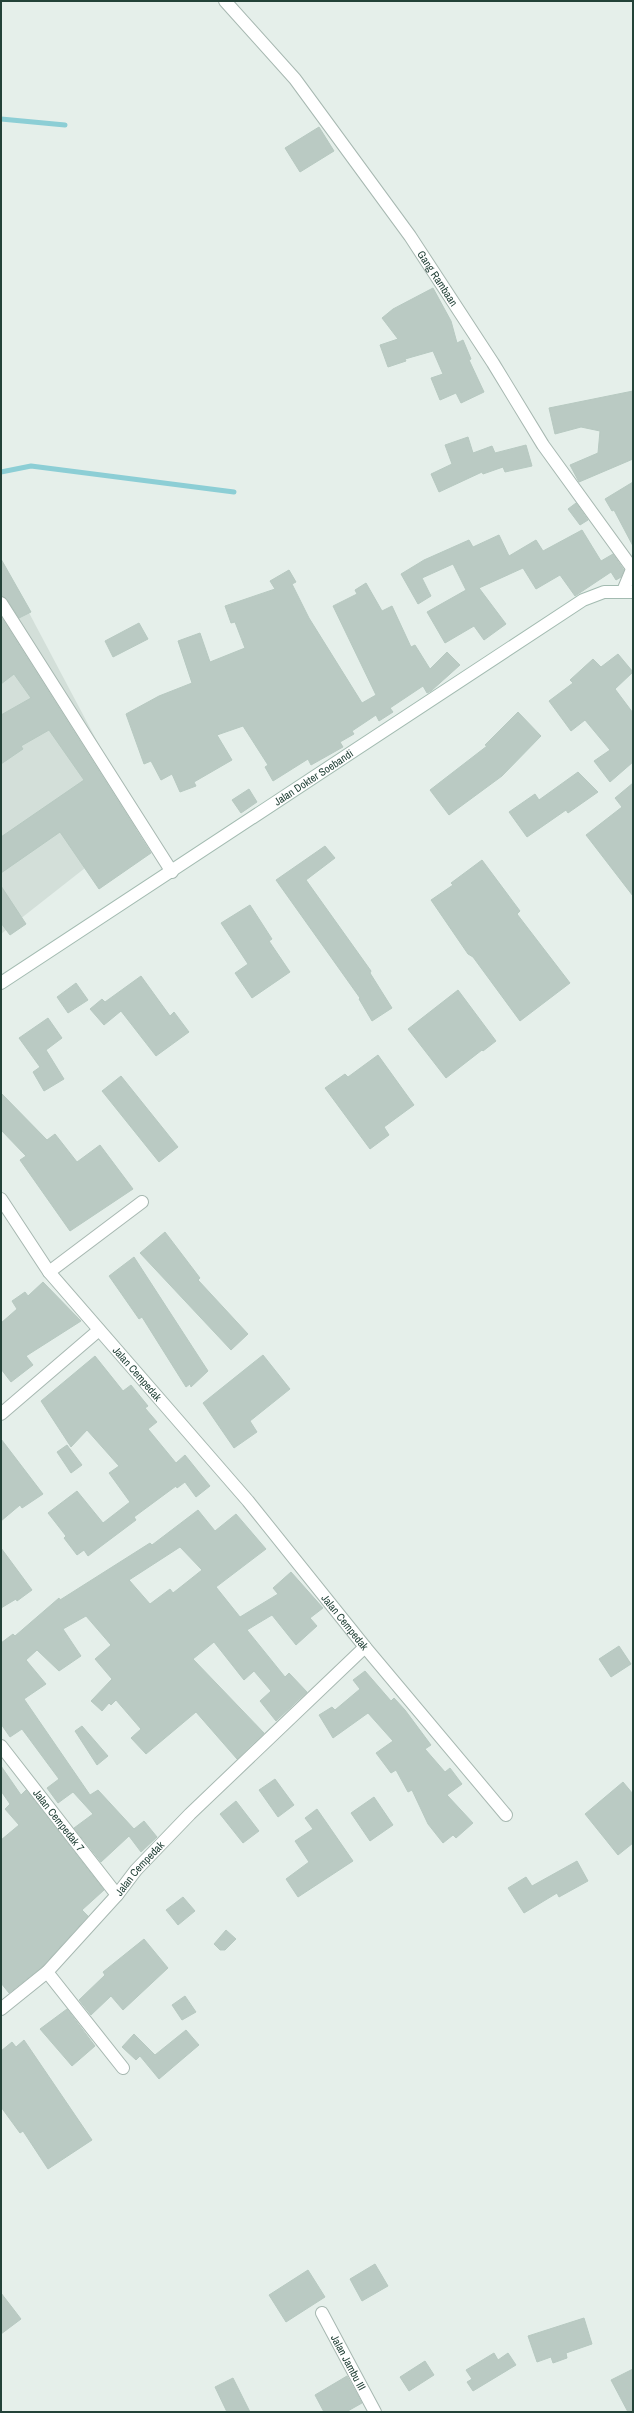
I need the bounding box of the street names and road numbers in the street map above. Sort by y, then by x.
street label: Gang Rambaan [414,248,461,309]
street label: Jalan Dokter Soebandi [271,746,356,809]
street label: Jalan Cempedak [110,1343,165,1404]
street label: Jalan Cempedak [318,1591,372,1653]
street label: Jalan Cempedak 7 [30,1786,87,1854]
street label: Jalan Cempedak [112,1838,167,1898]
street label: Jalan Jambu III [328,2332,369,2393]

